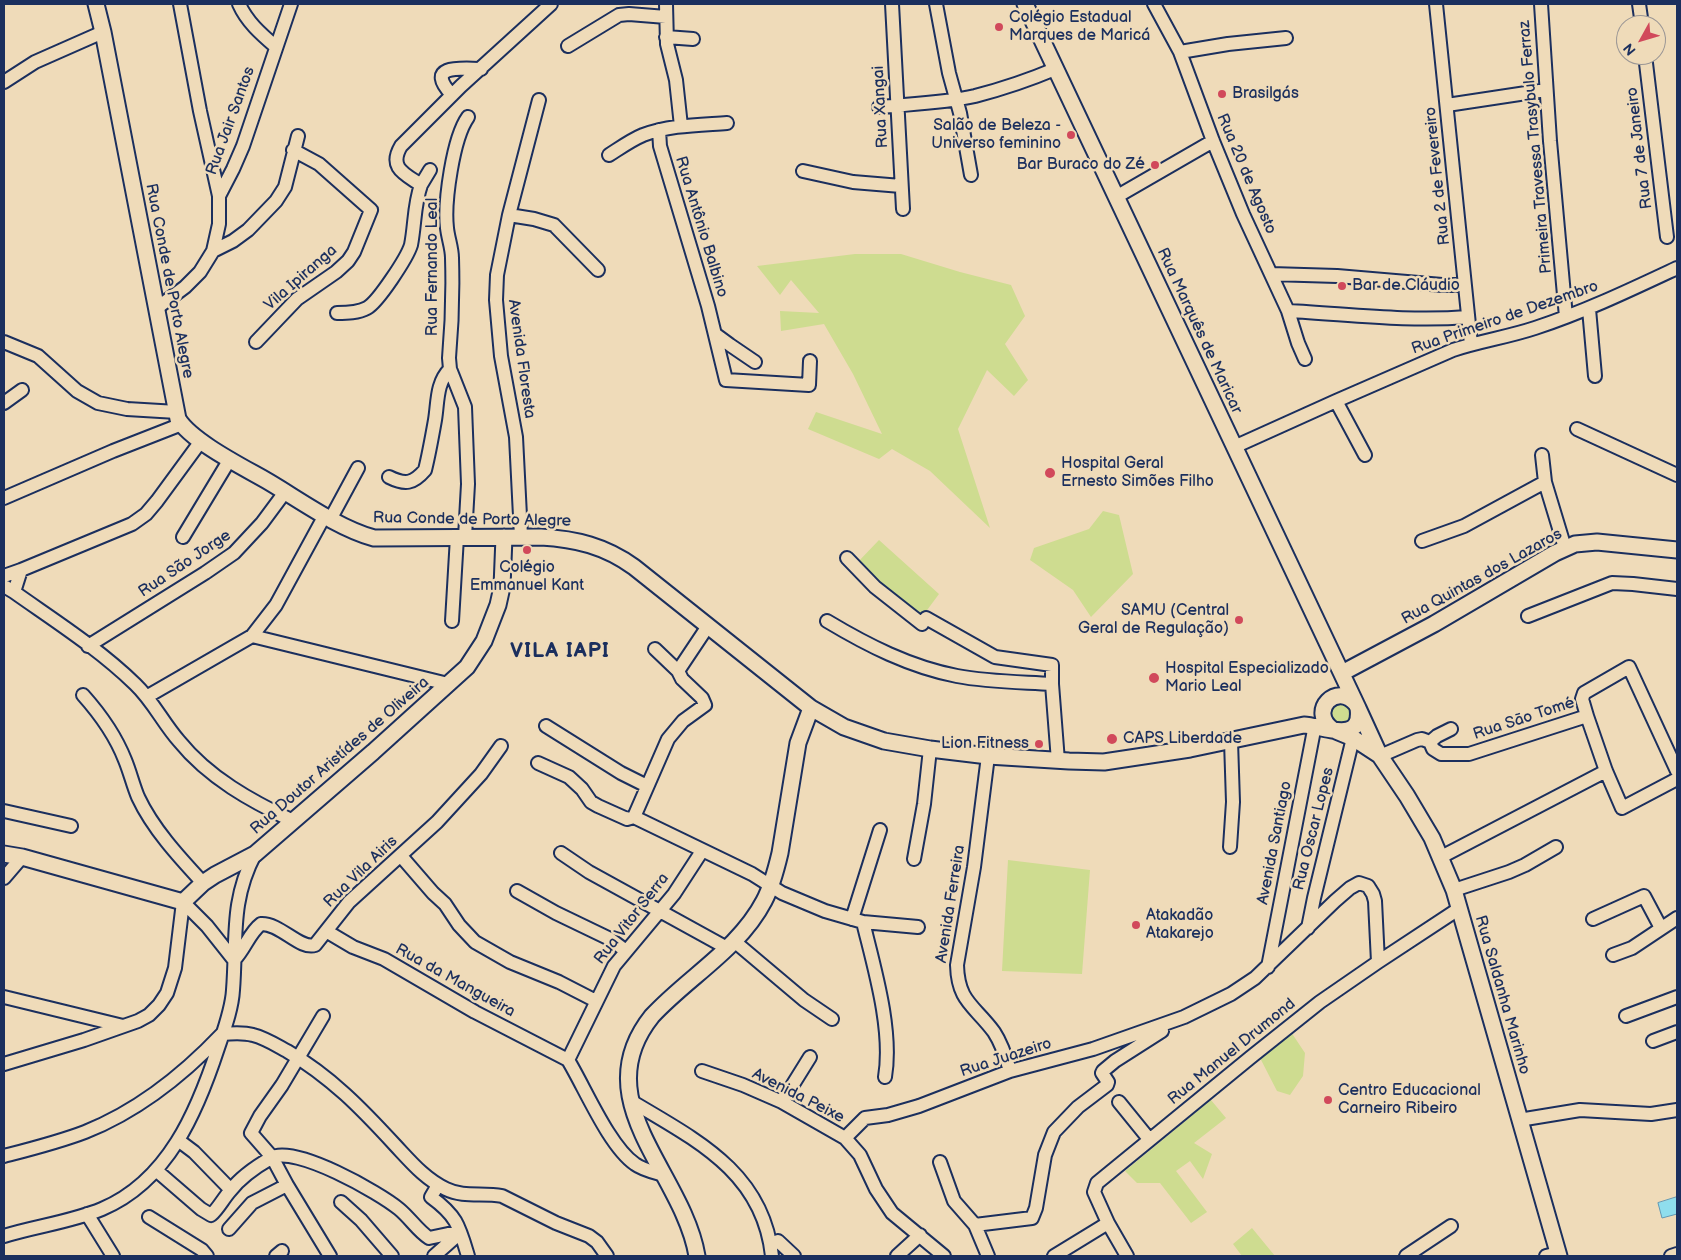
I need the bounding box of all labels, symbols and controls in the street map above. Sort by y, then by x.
place label: Colégio Estadual Marques de Maricá [1009,8,1150,46]
north arrow [1616,15,1666,65]
street label: Primeira Travessa Trasybulo Ferraz [1515,20,1557,274]
marker: Colégio Estadual Marques de Maricá [993,21,1005,33]
text: N [1620,40,1640,59]
street label: Rua Jair Santos [203,64,259,178]
street label: Rua Xangai [869,65,893,149]
place label: Brasilgás [1232,84,1299,104]
street label: Rua 7 de Janeiro [1623,86,1657,210]
marker: Brasilgás [1216,88,1228,100]
street label: Rua 2 de Fevereiro [1421,106,1455,246]
street label: Rua 20 de Agosto [1212,111,1280,237]
place label: Salão de Beleza - Universo feminino [931,116,1061,154]
marker: Salão de Beleza - Universo feminino [1065,129,1077,141]
street label: Rua Antônio Balbino [670,154,732,300]
place label: Bar Buraco do Zé [1017,155,1145,175]
marker: Bar Buraco do Zé [1149,159,1161,171]
street label: Rua Conde de Porto Alegre [141,182,197,380]
street label: Rua Fernando Leal [423,198,443,336]
street label: Vila Ipiranga [261,241,341,315]
street label: Rua Marquês de Maricar [1152,245,1246,417]
place label: Bar de Cláudio [1352,276,1460,296]
street label: Rua Primeiro de Dezembro [1409,277,1601,359]
marker: Bar de Cláudio [1336,280,1348,292]
street label: Avenida Floresta [503,298,539,420]
place label: Hospital Geral Ernesto Simões Filho [1061,454,1214,492]
marker: Hospital Geral Ernesto Simões Filho [1043,466,1057,480]
street label: Rua Conde de Porto Alegre [373,509,571,531]
street label: Rua Quintas dos Lazaros [1398,525,1566,629]
street label: Rua São Jorge [135,526,235,602]
marker: Colégio Emmanuel Kant [521,544,533,556]
place label: Colégio Emmanuel Kant [470,558,584,596]
place label: SAMU (Central Geral de Regulação) [1078,601,1229,639]
marker: SAMU (Central Geral de Regulação) [1233,614,1245,626]
district label: VILA IAPI [509,639,611,665]
place label: Hospital Especializado Mario Leal [1165,659,1329,697]
marker: Hospital Especializado Mario Leal [1147,671,1161,685]
street label: Rua Doutor Aristídes de Oliveira [247,673,433,839]
street label: Rua Sāo Tomé [1471,694,1577,744]
place label: CAPS Liberdade [1123,729,1242,749]
marker: CAPS Liberdade [1105,732,1119,746]
place label: Lion Fitness [941,734,1029,754]
marker: Lion Fitness [1033,738,1045,750]
street label: Rua Oscar Lopes [1289,766,1339,892]
street label: Avenida Santiago [1254,780,1296,906]
street label: Rua Vila Airis [320,832,402,912]
street label: Avenida Ferreira [932,844,970,964]
street label: Rua Vitor Serra [590,870,674,968]
place label: Atakadão Atakarejo [1146,906,1214,944]
street label: Rua Saldanha Marinho [1470,913,1534,1077]
marker: Atakadão Atakarejo [1130,919,1142,931]
street label: Rua da Mangueira [392,940,518,1022]
street label: Rua Manuel Drumond [1164,995,1300,1109]
street label: Rua Juazeiro [958,1034,1054,1082]
street label: Avenida Peixe [749,1065,847,1127]
place label: Centro Educacional Carneiro Ribeiro [1338,1081,1481,1119]
marker: Centro Educacional Carneiro Ribeiro [1322,1094,1334,1106]

